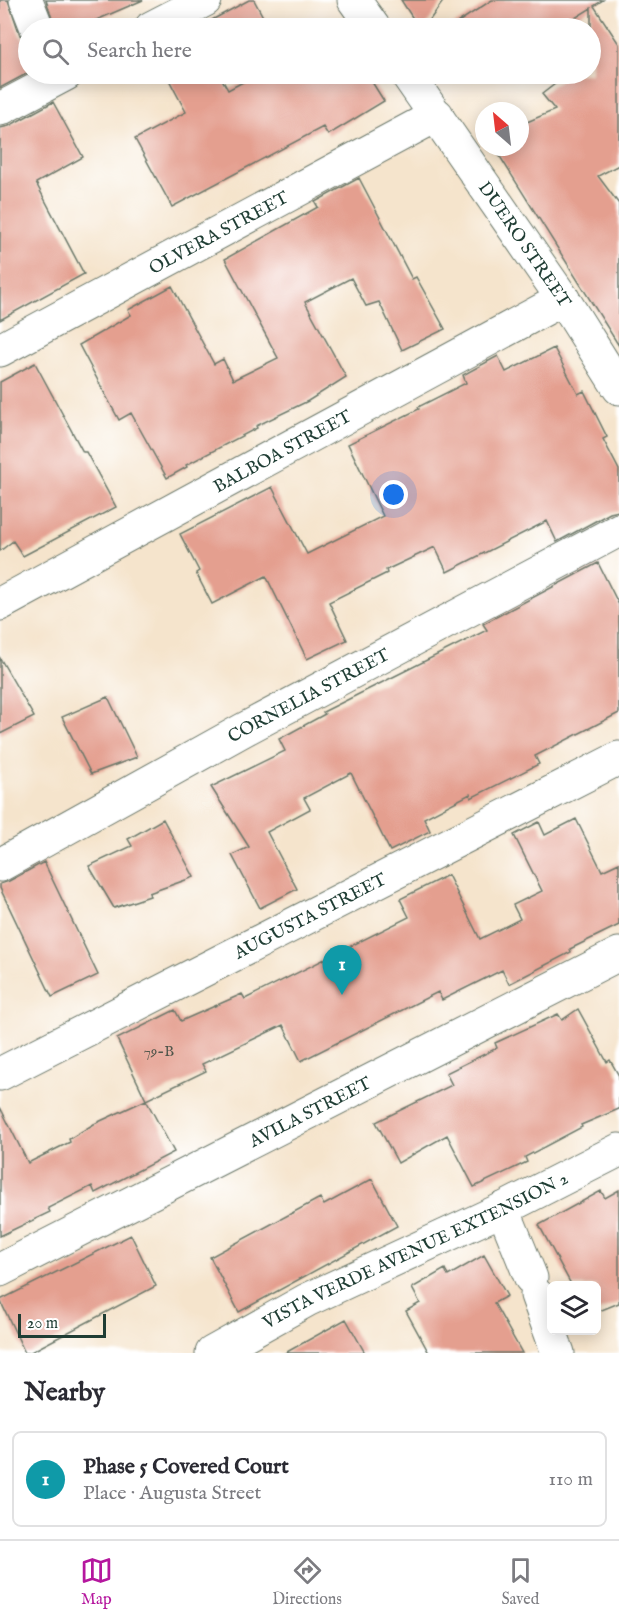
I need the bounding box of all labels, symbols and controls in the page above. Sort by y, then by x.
search box [18,18,601,84]
icon: search [39,35,72,68]
text: Search here [87,37,192,65]
north arrow [475,102,529,156]
street label: DUERO STREET [472,178,575,312]
street label: OLVERA STREET [145,187,293,281]
street label: BALBOA STREET [210,406,356,499]
your location [379,480,408,509]
street label: CORNELIA STREET [224,644,394,749]
street label: AUGUSTA STREET [230,869,391,966]
pin: 1 [322,946,362,995]
house number: 79-B [144,1042,174,1061]
street label: AVILA STREET [245,1072,375,1154]
street label: VISTA VERDE AVENUE EXTENSION 2 [258,1168,572,1336]
map controls [547,1281,601,1335]
button: layers [547,1281,601,1335]
scale bar [18,1311,106,1338]
text: 20 m [27,1314,58,1334]
text: Nearby [24,1376,105,1409]
text: Phase 5 Covered Court [83,1453,289,1481]
text: 1 [42,1467,49,1492]
text: 110 m [549,1467,593,1492]
text: Place · Augusta Street [83,1481,261,1506]
tab: Map [80,1554,113,1610]
tab: Directions [272,1554,342,1610]
tab: Saved [501,1554,539,1610]

